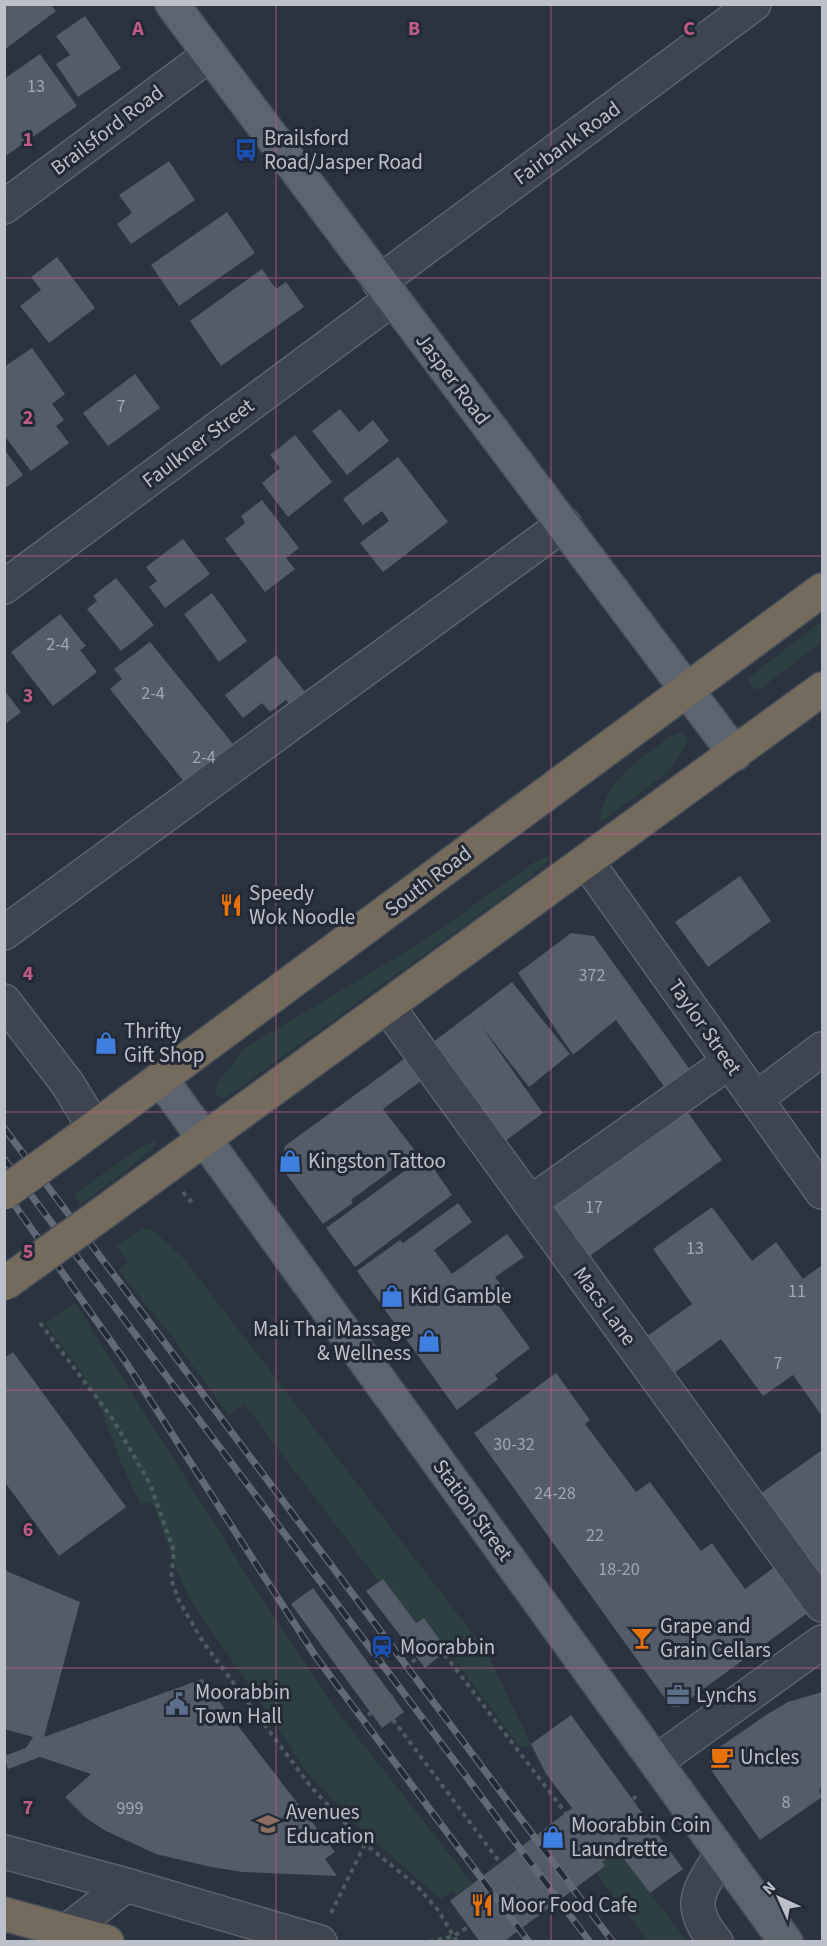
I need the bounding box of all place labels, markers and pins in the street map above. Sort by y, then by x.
place label: Brailsford Road/Jasper Road [264,123,423,177]
bus stop icon: Brailsford Road/Jasper Road [233,137,259,163]
place label: Speedy Wok Noodle [249,878,355,932]
restaurant icon: Speedy Wok Noodle [218,892,244,918]
place label: Thrifty Gift Shop [124,1016,204,1070]
shop icon: Thrifty Gift Shop [93,1030,119,1056]
place label: Kingston Tattoo [308,1146,446,1176]
shop icon: Kingston Tattoo [277,1148,303,1174]
place label: Kid Gamble [410,1281,512,1311]
shop icon: Kid Gamble [379,1283,405,1309]
place label: Mali Thai Massage & Wellness [253,1314,411,1368]
shop icon: Mali Thai Massage & Wellness [416,1328,442,1354]
place label: Grape and Grain Cellars [660,1611,771,1665]
bar icon: Grape and Grain Cellars [629,1625,655,1651]
place label: Moorabbin [400,1632,495,1662]
station icon: Moorabbin [369,1634,395,1660]
place label: Moorabbin Town Hall [195,1677,290,1731]
place label: Lynchs [696,1680,757,1710]
office icon: Lynchs [665,1682,691,1708]
public building icon: Moorabbin Town Hall [164,1691,190,1717]
place label: Uncles [740,1742,799,1772]
cafe icon: Uncles [709,1744,735,1770]
place label: Avenues Education [286,1797,375,1851]
place label: Moorabbin Coin Laundrette [571,1810,711,1864]
school or university icon: Avenues Education [255,1811,281,1837]
shop icon: Moorabbin Coin Laundrette [540,1824,566,1850]
place label: Moor Food Cafe [500,1890,637,1920]
restaurant icon: Moor Food Cafe [469,1892,495,1918]

